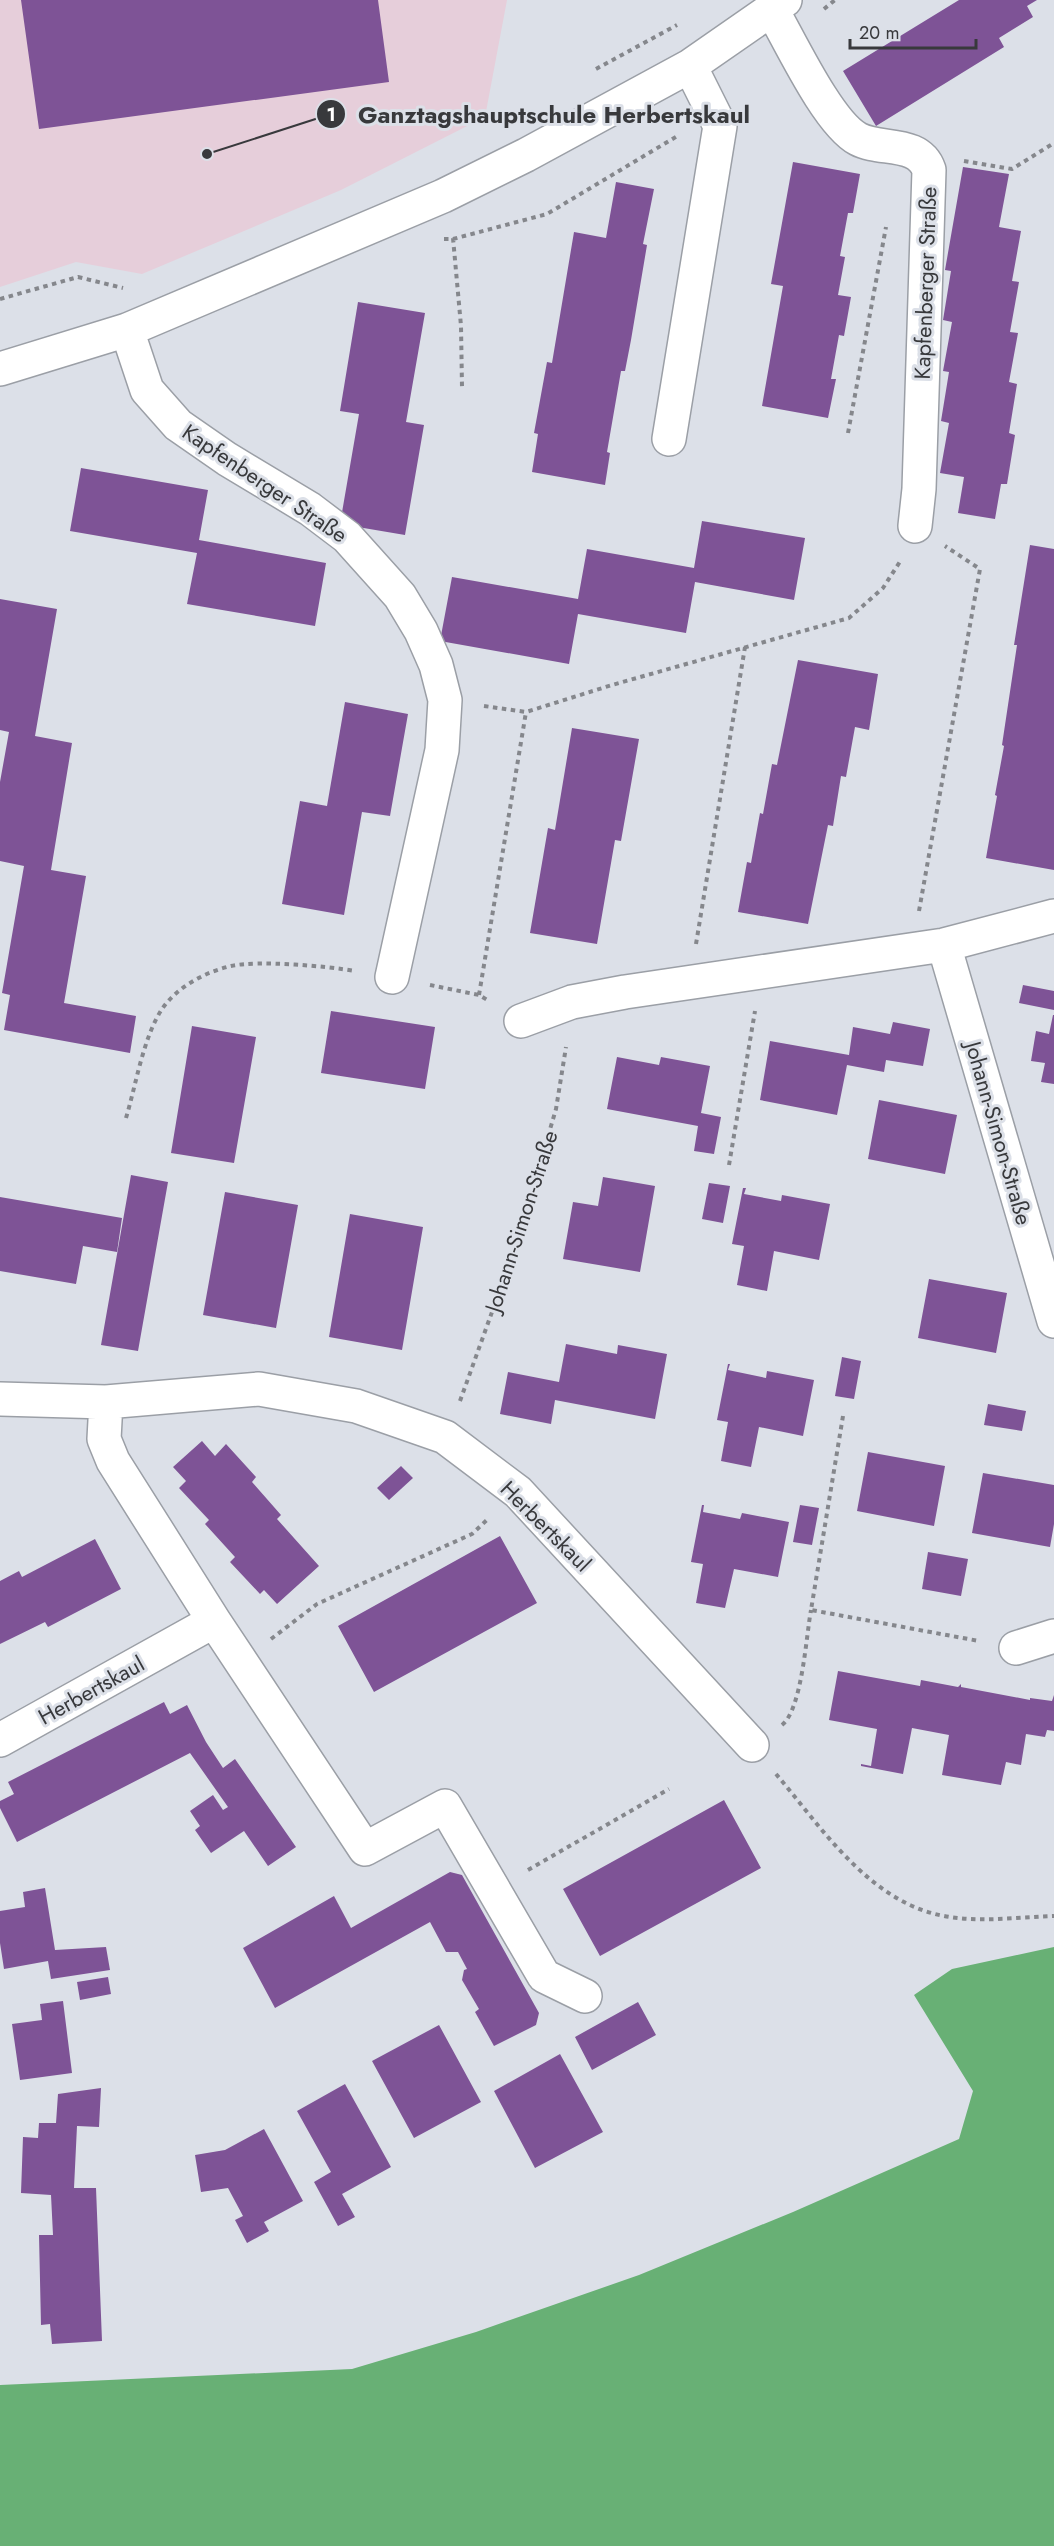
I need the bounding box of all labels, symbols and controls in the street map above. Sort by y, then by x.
scale bar [850,12,976,50]
text: 20 m [859,20,899,46]
callout: Ganztagshauptschule Herbertskaul [316,93,762,135]
text: Ganztagshauptschule Herbertskaul [358,97,750,132]
text: 1 [326,102,336,128]
street label: Kapfenberger Straße [906,186,944,380]
street label: Kapfenberger Straße [176,416,354,550]
street label: Johann-Simon-Straße [957,1035,1040,1228]
street label: Johann-Simon-Straße [476,1126,565,1319]
street label: Herbertskaul [493,1473,599,1579]
street label: Herbertskaul [32,1648,150,1732]

